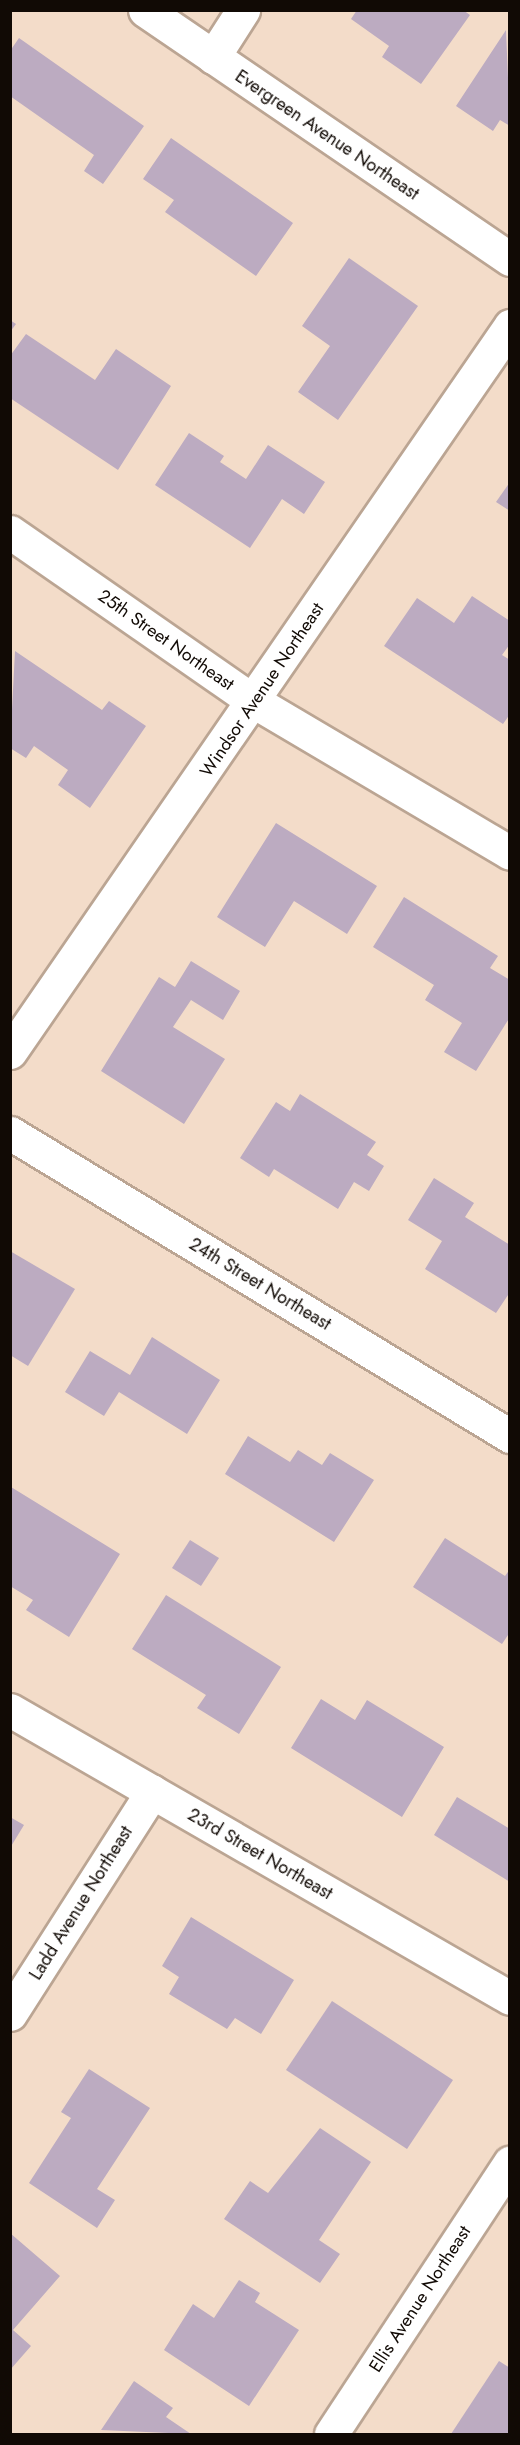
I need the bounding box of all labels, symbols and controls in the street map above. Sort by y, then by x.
street label: Evergreen Avenue Northeast [231,65,423,205]
street label: 25th Street Northeast [94,585,238,695]
street label: Windsor Avenue Northeast [196,599,328,781]
street label: 24th Street Northeast [185,1233,335,1335]
street label: 23rd Street Northeast [184,1804,336,1904]
street label: Ladd Avenue Northeast [25,1822,137,1984]
street label: Ellis Avenue Northeast [365,2222,475,2376]

